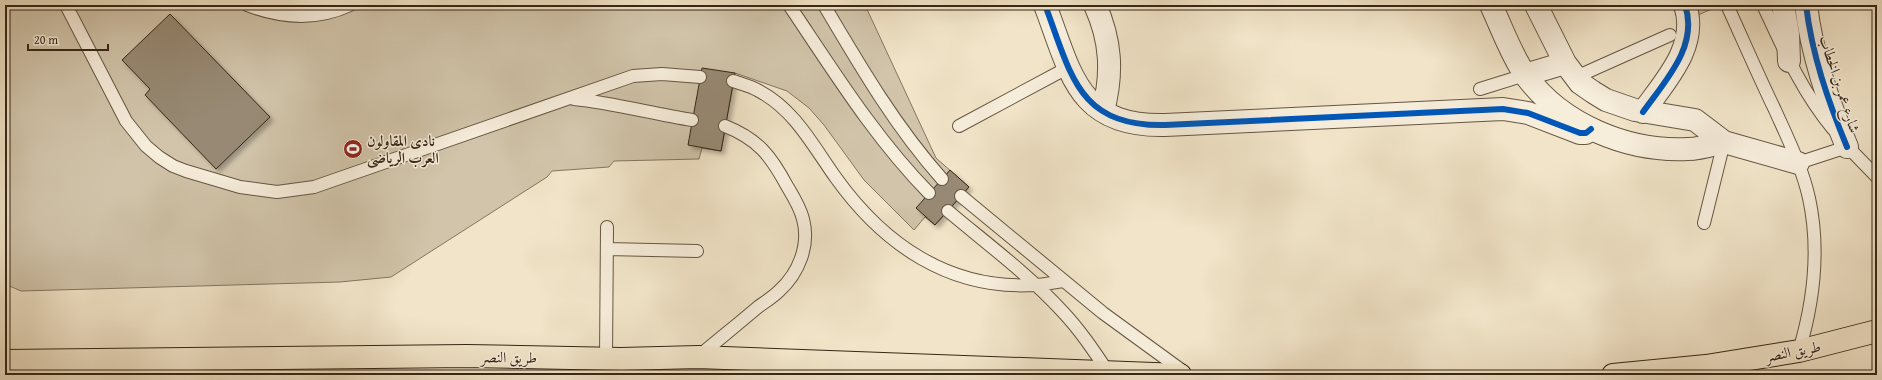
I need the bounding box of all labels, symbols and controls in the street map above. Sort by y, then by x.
scale bar [28,26,108,52]
text: 20 m [34,31,58,48]
street label: شارع عمر بن الخطاب [1812,33,1866,136]
place label: نادى المقاولون العرب الرياضى [367,130,439,169]
sports icon: نادى المقاولون العرب الرياضى [342,138,364,160]
street label: طريق النصر [1761,335,1823,367]
street label: طريق النصر [479,346,537,368]

